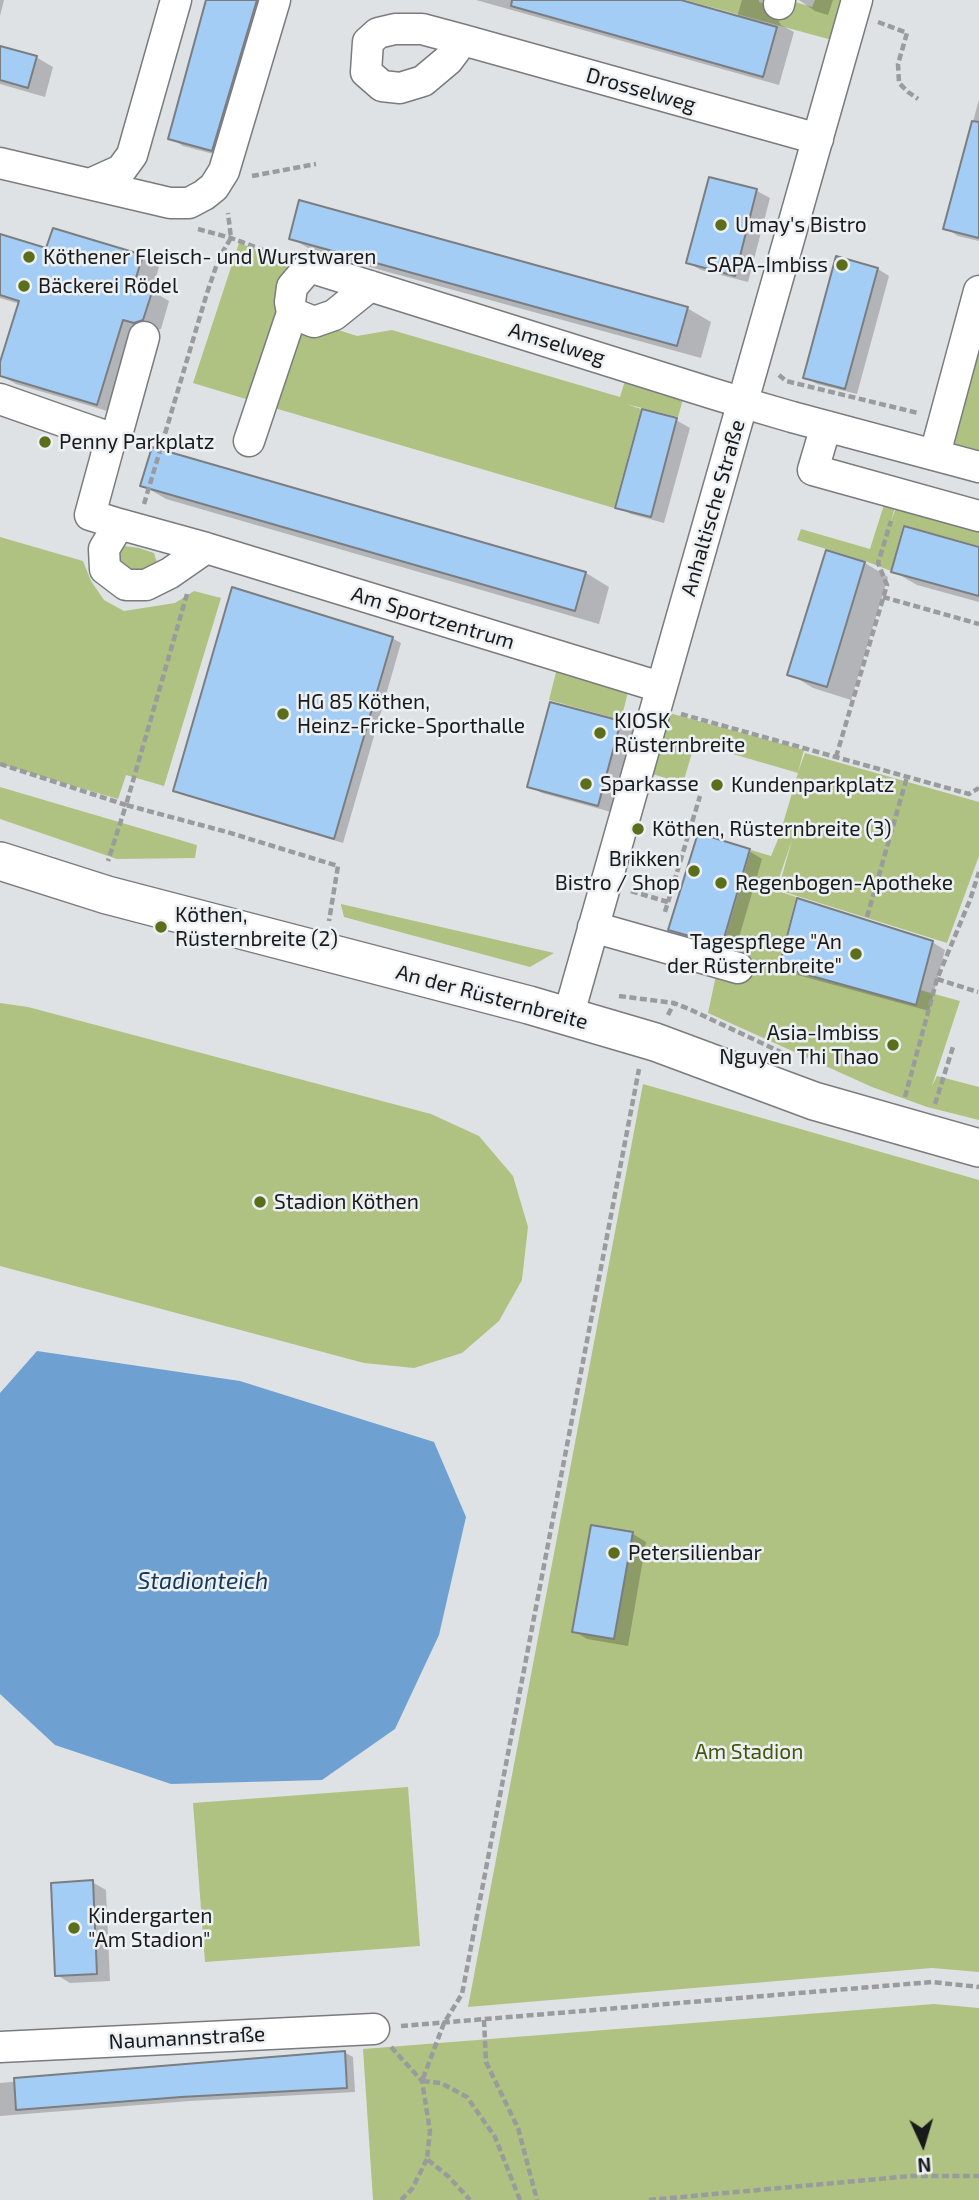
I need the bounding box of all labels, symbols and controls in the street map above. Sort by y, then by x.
street label: Drosselweg [583,62,699,118]
place label: Umay's Bistro [735,212,867,238]
marker: Umay's Bistro [713,217,729,233]
place label: Köthener Fleisch- und Wurstwaren [43,244,376,270]
marker: Köthener Fleisch- und Wurstwaren [21,249,37,265]
place label: SAPA-Imbiss [707,252,828,278]
marker: SAPA-Imbiss [834,257,850,273]
place label: Bäckerei Rödel [38,273,178,299]
marker: Bäckerei Rödel [16,278,32,294]
street label: Amselweg [506,317,608,371]
street label: Anhaltische Straße [676,417,750,599]
place label: Penny Parkplatz [59,429,214,455]
marker: Penny Parkplatz [37,434,53,450]
street label: Am Sportzentrum [348,581,518,655]
place label: HG 85 Köthen, Heinz-Fricke-Sporthalle [297,689,525,739]
marker: HG 85 Köthen, Heinz-Fricke-Sporthalle [275,706,291,722]
place label: KIOSK Rüsternbreite [614,708,745,758]
marker: KIOSK Rüsternbreite [592,725,608,741]
place label: Sparkasse [600,771,699,797]
place label: Kundenparkplatz [731,772,894,798]
marker: Sparkasse [578,776,594,792]
marker: Kundenparkplatz [709,777,725,793]
place label: Köthen, Rüsternbreite (3) [652,816,892,842]
marker: Köthen, Rüsternbreite (3) [630,821,646,837]
place label: Brikken Bistro / Shop [555,846,680,896]
marker: Brikken Bistro / Shop [686,863,702,879]
place label: Regenbogen-Apotheke [735,870,953,896]
marker: Regenbogen-Apotheke [713,875,729,891]
place label: Köthen, Rüsternbreite (2) [175,902,338,952]
marker: Köthen, Rüsternbreite (2) [153,919,169,935]
place label: Tagespflege "An der Rüsternbreite" [667,929,842,979]
marker: Tagespflege "An der Rüsternbreite" [848,946,864,962]
street label: An der Rüsternbreite [393,959,591,1035]
place label: Asia-Imbiss Nguyen Thi Thao [719,1020,879,1070]
marker: Asia-Imbiss Nguyen Thi Thao [885,1037,901,1053]
place label: Stadion Köthen [274,1189,419,1215]
marker: Stadion Köthen [252,1194,268,1210]
place label: Petersilienbar [628,1540,762,1566]
marker: Petersilienbar [606,1545,622,1561]
water label: Stadionteich [138,1567,268,1595]
park label: Am Stadion [695,1739,803,1765]
place label: Kindergarten "Am Stadion" [88,1903,213,1953]
marker: Kindergarten "Am Stadion" [66,1920,82,1936]
street label: Naumannstraße [108,2021,266,2055]
north arrow [888,2109,958,2179]
text: N [917,2153,932,2177]

